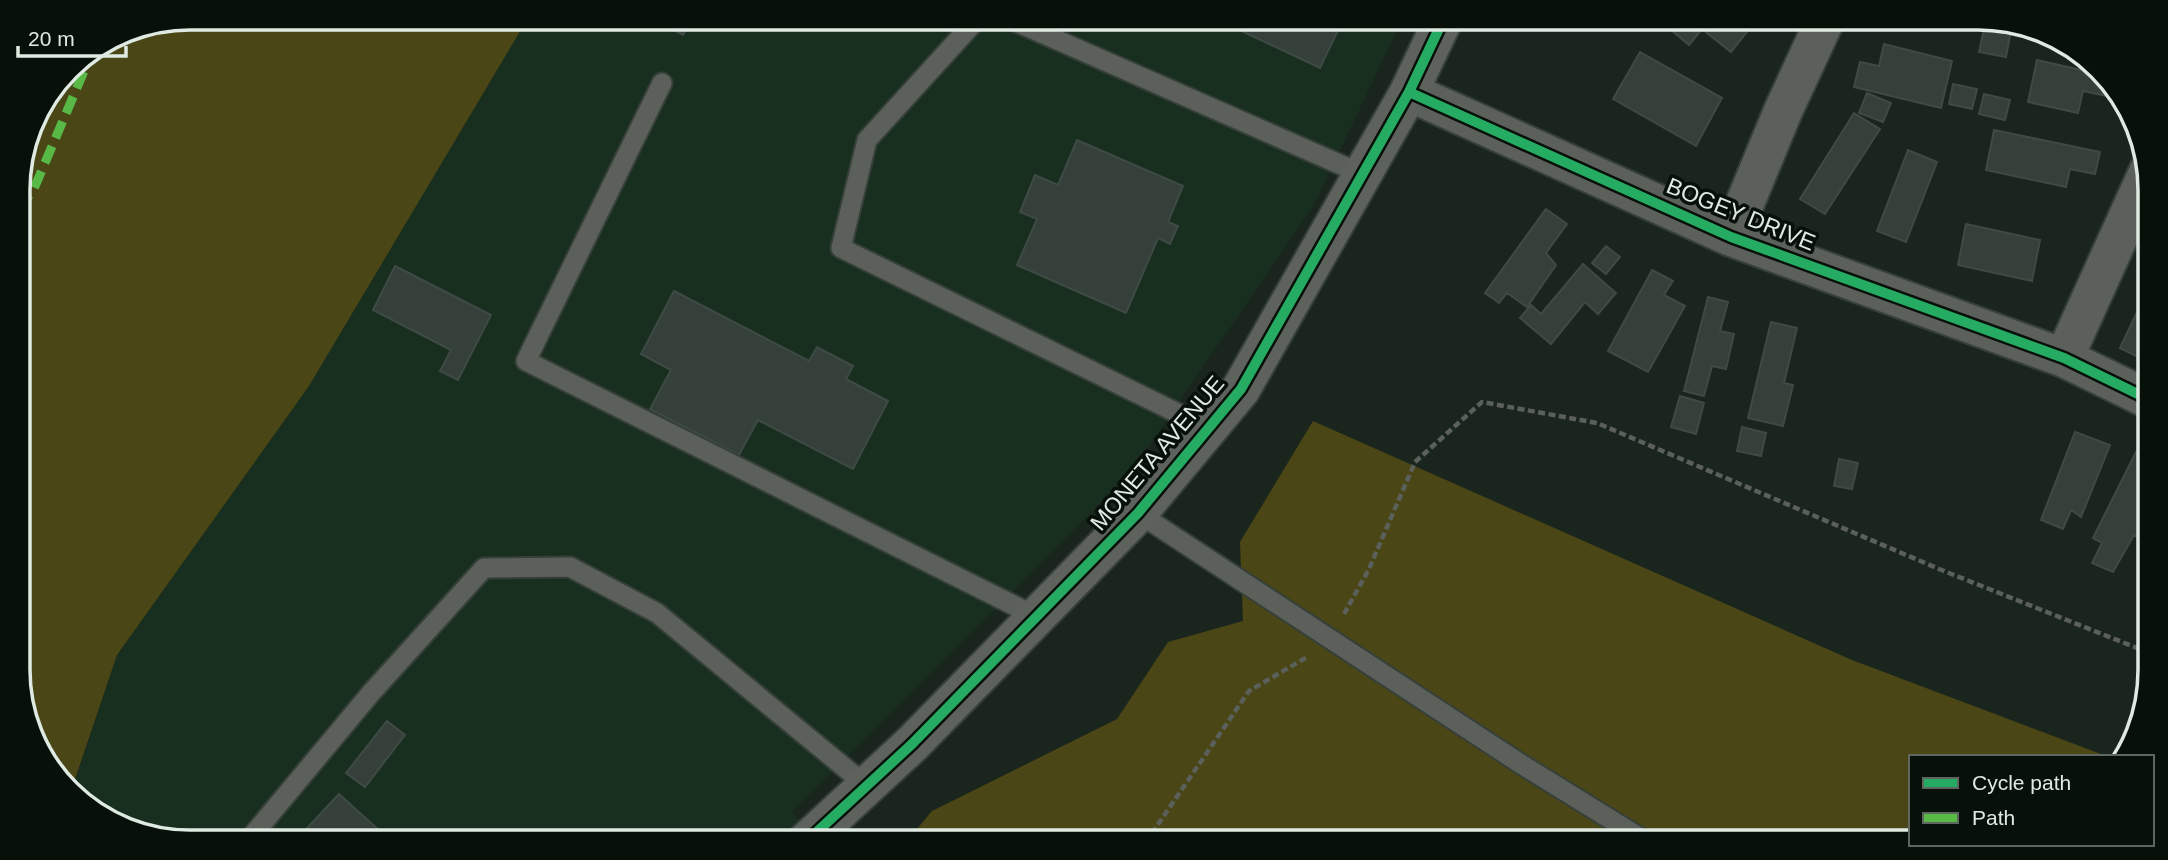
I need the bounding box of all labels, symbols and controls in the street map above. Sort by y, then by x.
scale bar [18,14,126,58]
text: 20 m [28,27,75,50]
street label: BOGEY DRIVE [1663,172,1819,256]
street label: MONETA AVENUE [1085,371,1229,535]
legend [1909,755,2154,846]
text: Cycle path [1972,771,2071,794]
text: Path [1972,806,2015,829]

